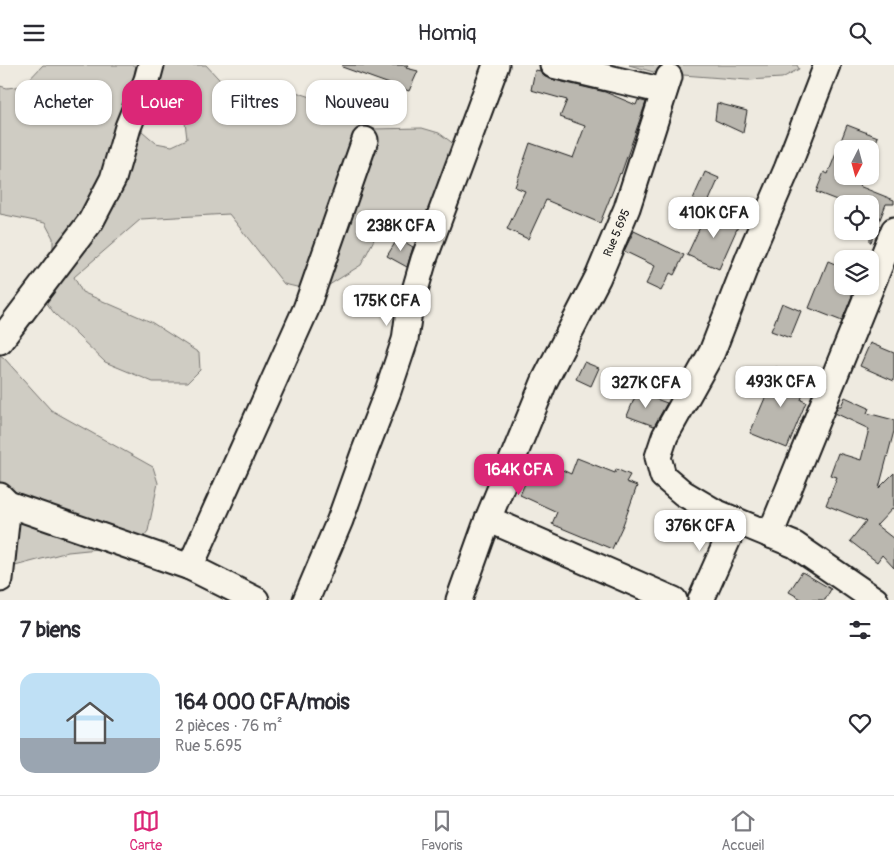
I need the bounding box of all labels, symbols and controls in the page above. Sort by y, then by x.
icon: menu [20,19,48,47]
text: Homiq [418,19,476,47]
icon: search [846,19,874,47]
chip: Acheter [15,80,112,125]
chip: Louer [122,80,202,125]
chip: Filtres [212,80,296,125]
chip: Nouveau [306,80,407,125]
north arrow [834,140,879,185]
map controls [834,140,879,295]
button: locate [834,195,879,240]
pin: 410K CFA [662,197,766,239]
text: 410K CFA [679,203,749,223]
street label: Rue 5.695 [600,207,634,259]
pin: 238K CFA [349,209,453,252]
text: 238K CFA [367,216,435,236]
button: layers [834,250,879,295]
pin: 175K CFA [335,285,439,327]
text: 175K CFA [354,291,420,311]
pin: 493K CFA [729,365,833,408]
pin: 327K CFA [594,367,698,409]
text: 493K CFA [746,372,816,392]
text: 327K CFA [611,373,681,393]
pin: 164K CFA [467,453,571,496]
text: 164K CFA [485,460,553,480]
pin: 376K CFA [648,509,752,552]
text: 376K CFA [665,516,735,536]
icon: filters [846,616,874,644]
text: 7 biens [20,617,81,644]
text: 164 000 CFA/mois [175,689,350,716]
icon: home [60,693,120,753]
icon: heart [846,709,874,737]
text: 2 pièces · 76 m² [175,716,283,736]
text: Rue 5.695 [175,736,242,756]
tab: Carte [129,807,162,854]
tab: Favoris [421,807,463,854]
tab: Accueil [721,807,765,854]

